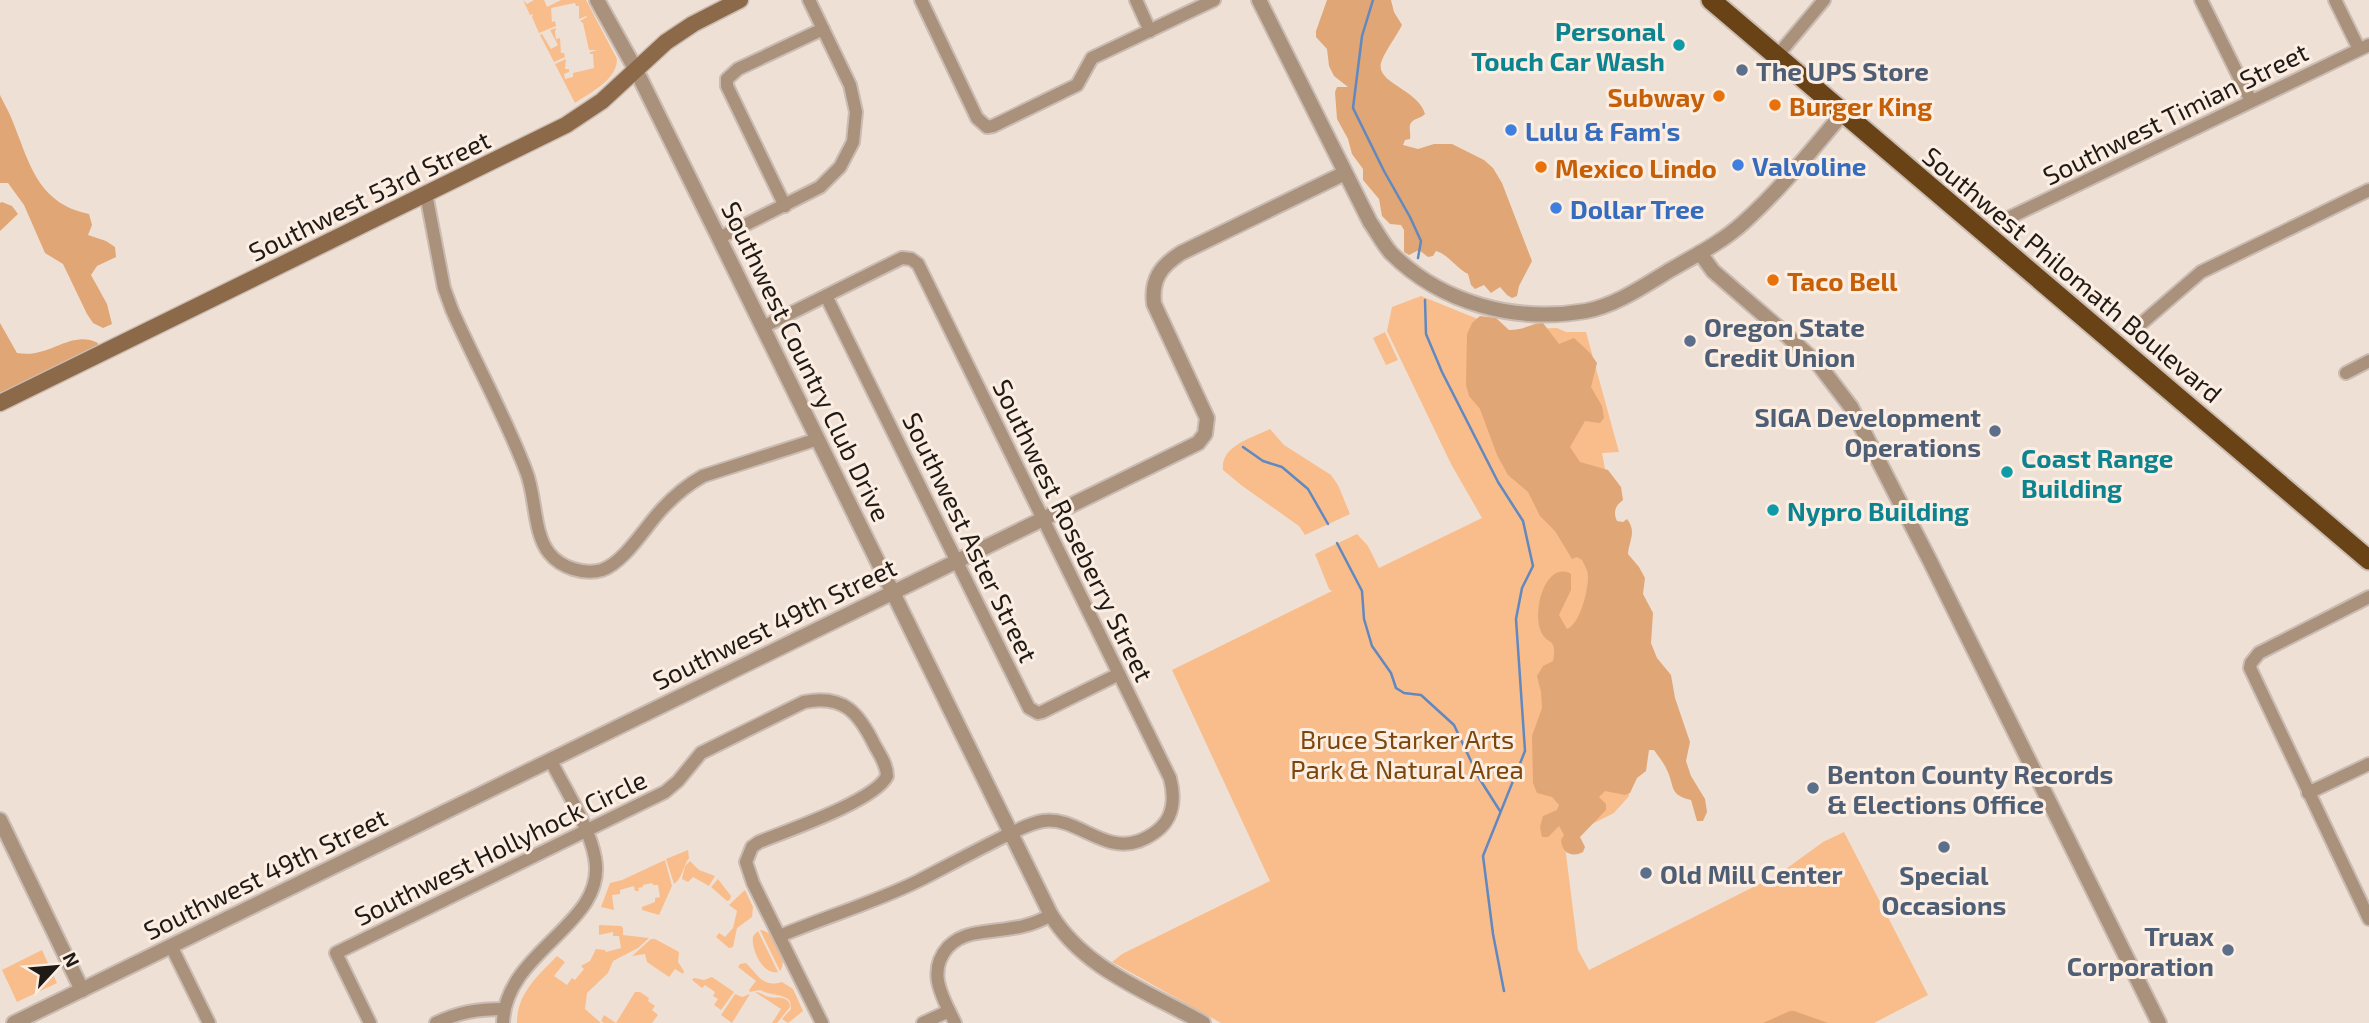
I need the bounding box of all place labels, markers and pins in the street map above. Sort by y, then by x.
place label: Personal Touch Car Wash [1471,15,1665,76]
marker: Personal Touch Car Wash [1671,37,1687,53]
place label: The UPS Store [1756,55,1929,86]
marker: The UPS Store [1734,62,1750,78]
place label: Subway [1608,81,1705,113]
marker: Subway [1711,88,1727,104]
place label: Burger King [1789,90,1932,121]
marker: Burger King [1767,97,1783,113]
place label: Lulu & Fam's [1525,115,1680,146]
marker: Lulu & Fam's [1503,122,1519,138]
place label: Valvoline [1752,150,1866,181]
place label: Mexico Lindo [1555,152,1717,183]
marker: Valvoline [1730,157,1746,173]
marker: Mexico Lindo [1533,159,1549,175]
place label: Dollar Tree [1570,193,1705,224]
marker: Dollar Tree [1548,200,1564,216]
place label: Taco Bell [1787,265,1898,296]
marker: Taco Bell [1765,272,1781,288]
place label: Oregon State Credit Union [1704,311,1865,372]
marker: Oregon State Credit Union [1682,333,1698,349]
place label: SIGA Development Operations [1755,401,1981,462]
marker: SIGA Development Operations [1987,423,2003,439]
place label: Coast Range Building [2021,442,2173,503]
marker: Coast Range Building [1999,464,2015,480]
place label: Nypro Building [1787,495,1969,527]
marker: Nypro Building [1765,502,1781,518]
place label: Benton County Records & Elections Office [1827,758,2113,819]
marker: Benton County Records & Elections Office [1805,780,1821,796]
marker: Special Occasions [1936,839,1952,855]
place label: Old Mill Center [1660,858,1843,889]
place label: Special Occasions [1882,859,2006,920]
marker: Old Mill Center [1638,865,1654,881]
place label: Truax Corporation [2067,920,2214,981]
marker: Truax Corporation [2220,942,2236,958]

